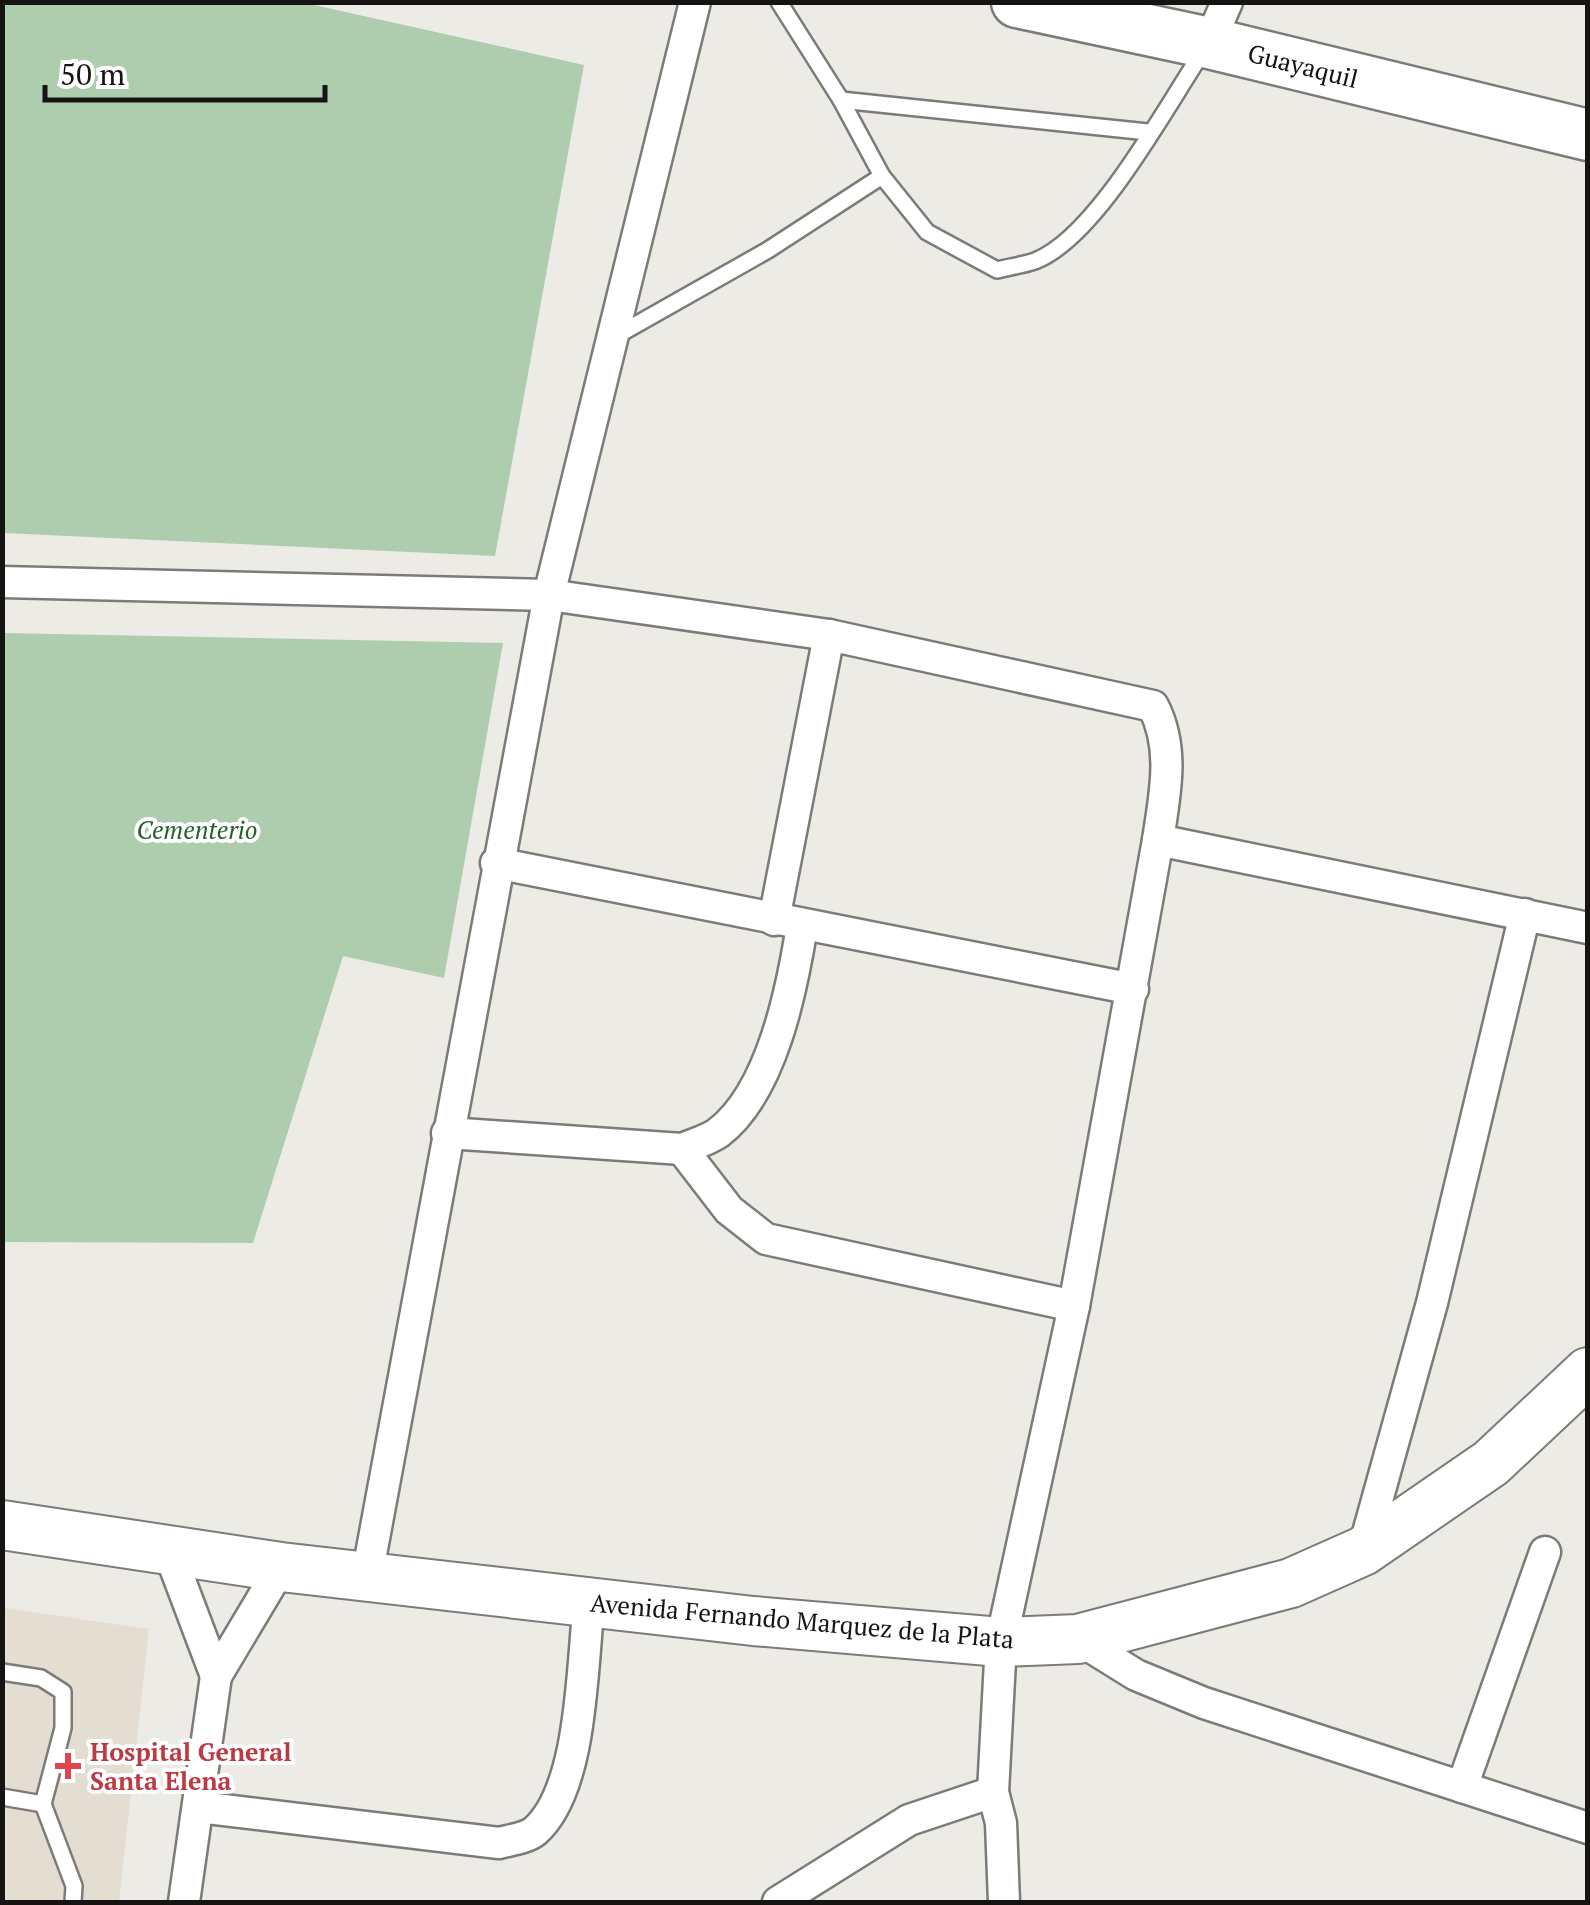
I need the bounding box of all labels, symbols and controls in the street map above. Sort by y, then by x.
street label: Guayaquil [1245,36,1362,95]
scale bar [45,40,325,102]
text: 50 m [60,54,125,94]
park label: Cementerio [136,813,258,846]
street label: Avenida Fernando Marquez de la Plata [589,1586,1016,1655]
place label: Hospital General Santa Elena [90,1735,292,1797]
marker: Hospital General Santa Elena [55,1753,81,1779]

